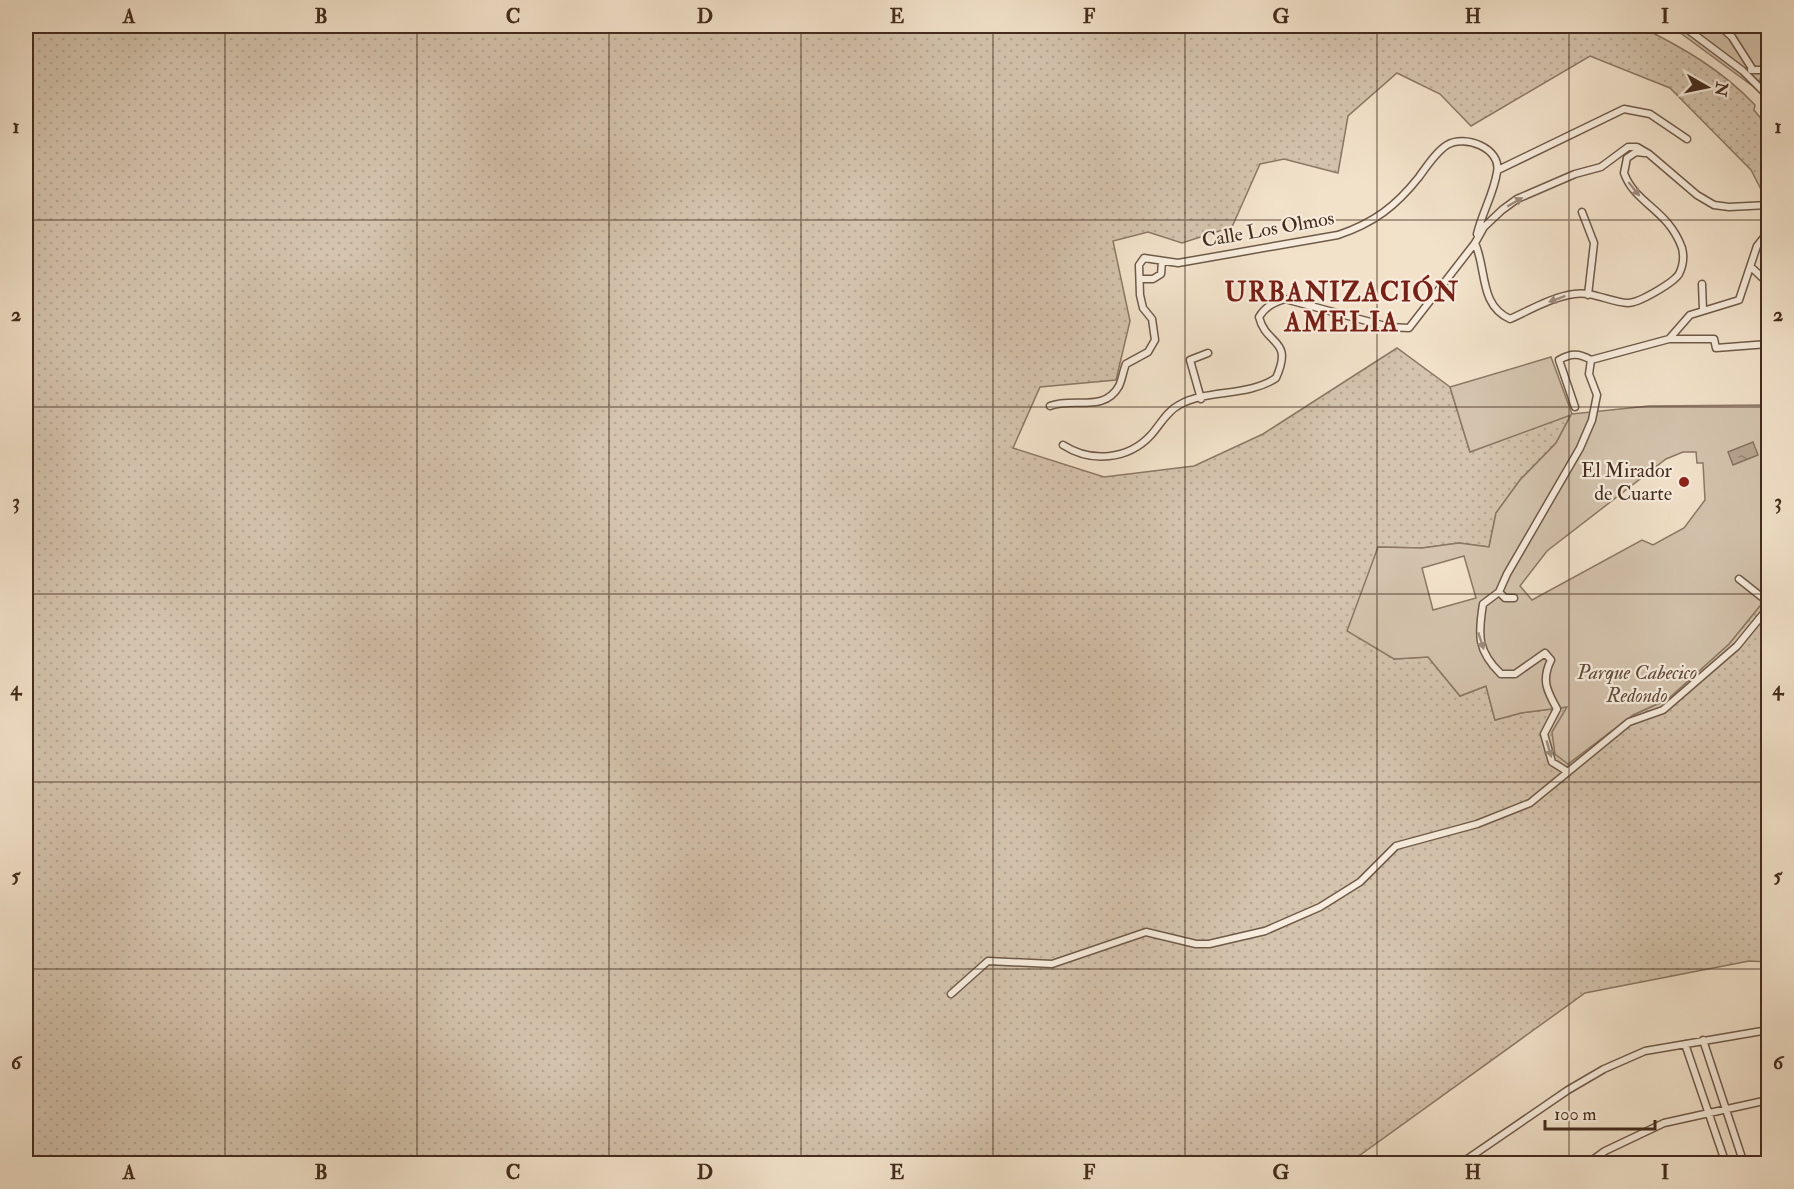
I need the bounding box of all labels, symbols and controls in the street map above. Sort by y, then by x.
text: A [122,4,136,29]
text: B [314,4,328,29]
text: C [506,4,520,29]
text: D [697,4,713,29]
text: E [890,4,905,29]
text: F [1083,4,1096,29]
text: G [1273,4,1290,29]
text: H [1465,4,1481,29]
text: I [1661,4,1669,29]
north arrow [1677,57,1737,117]
text: N [1710,80,1732,98]
text: 1 [12,114,20,139]
text: 1 [1774,114,1782,139]
one-way arrow [1627,181,1640,197]
one-way arrow [1507,197,1524,207]
street label: Calle Los Olmos [1200,205,1336,253]
district label: URBANIZACIÓN AMELIA [1225,274,1459,339]
one-way arrow [1548,294,1566,304]
text: 2 [11,302,21,327]
text: 2 [1773,302,1783,327]
place label: El Mirador de Cuarte [1581,458,1673,506]
marker: El Mirador de Cuarte [1677,475,1691,489]
text: 3 [12,489,20,514]
text: 3 [1774,489,1782,514]
one-way arrow [1477,633,1486,651]
park label: Parque Cabecico Redondo [1576,660,1697,708]
text: 4 [10,676,23,701]
text: 4 [1772,676,1785,701]
one-way arrow [1544,739,1554,758]
text: 5 [12,863,22,888]
text: 5 [1774,863,1784,888]
text: 6 [11,1050,23,1075]
text: 6 [1773,1050,1785,1075]
scale bar [1545,1093,1654,1131]
text: 100 m [1554,1103,1597,1126]
text: A [122,1160,136,1185]
text: B [314,1160,328,1185]
text: C [506,1160,520,1185]
text: D [697,1160,713,1185]
text: E [890,1160,905,1185]
text: F [1083,1160,1096,1185]
text: G [1273,1160,1290,1185]
text: H [1465,1160,1481,1185]
text: I [1661,1160,1669,1185]

